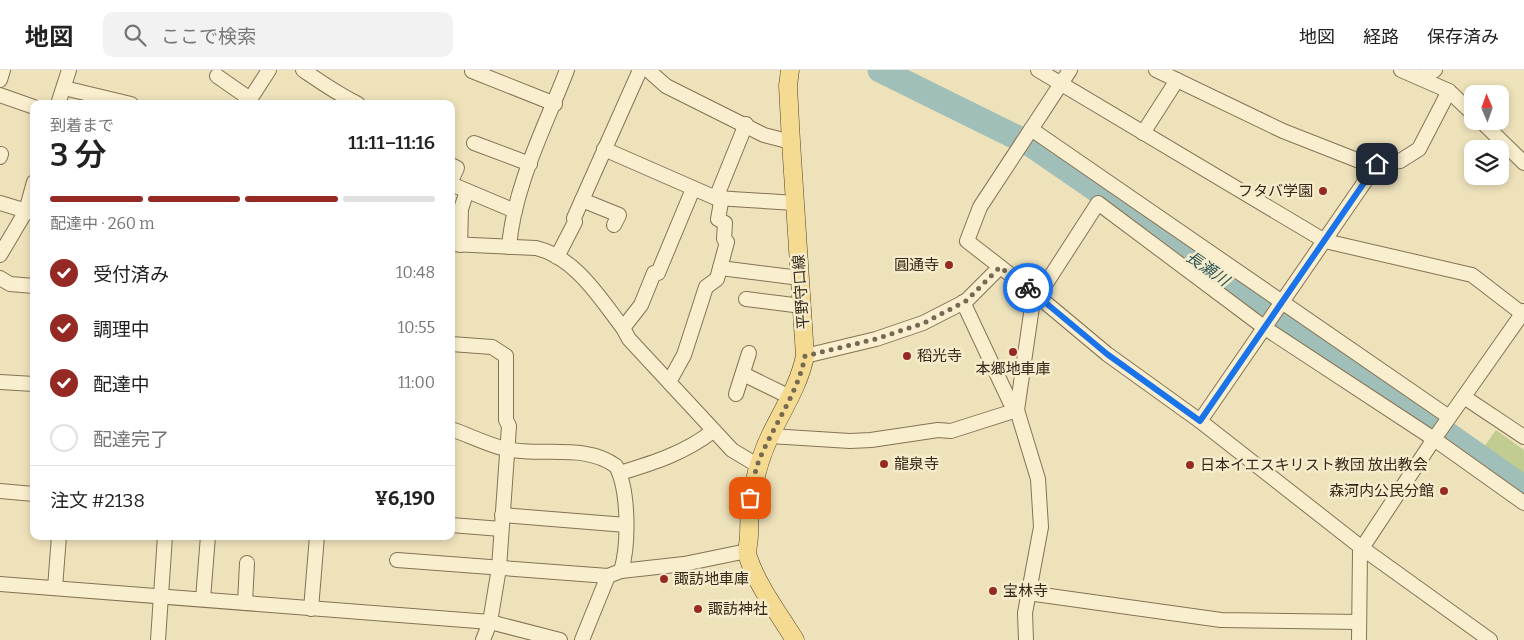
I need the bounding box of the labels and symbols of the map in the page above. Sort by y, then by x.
north arrow [1464,85,1509,130]
pin [1356,143,1398,185]
place label: フタバ学園 [1238,182,1313,200]
marker: フタバ学園 [1317,185,1329,197]
water label: 長瀬川 [1183,247,1234,291]
street label: 平野守口線 [789,254,813,330]
place label: 圓通寺 [894,256,939,274]
marker: 圓通寺 [943,259,955,271]
courier [1003,263,1053,313]
marker: 本郷地車庫 [1007,346,1019,358]
place label: 稻光寺 [917,347,962,365]
marker: 稻光寺 [901,350,913,362]
place label: 本郷地車庫 [975,360,1051,378]
place label: 龍泉寺 [894,455,939,473]
place label: 日本イエスキリスト教団 放出教会 [1200,456,1428,474]
marker: 龍泉寺 [878,458,890,470]
marker: 日本イエスキリスト教団 放出教会 [1184,459,1196,471]
pin [729,477,771,519]
place label: 森河内公民分館 [1329,482,1434,500]
marker: 森河内公民分館 [1438,485,1450,497]
place label: 諏訪地車庫 [674,570,749,588]
marker: 諏訪地車庫 [658,573,670,585]
place label: 宝林寺 [1003,582,1048,600]
marker: 宝林寺 [987,585,999,597]
place label: 諏訪神社 [708,600,768,618]
marker: 諏訪神社 [692,603,704,615]

